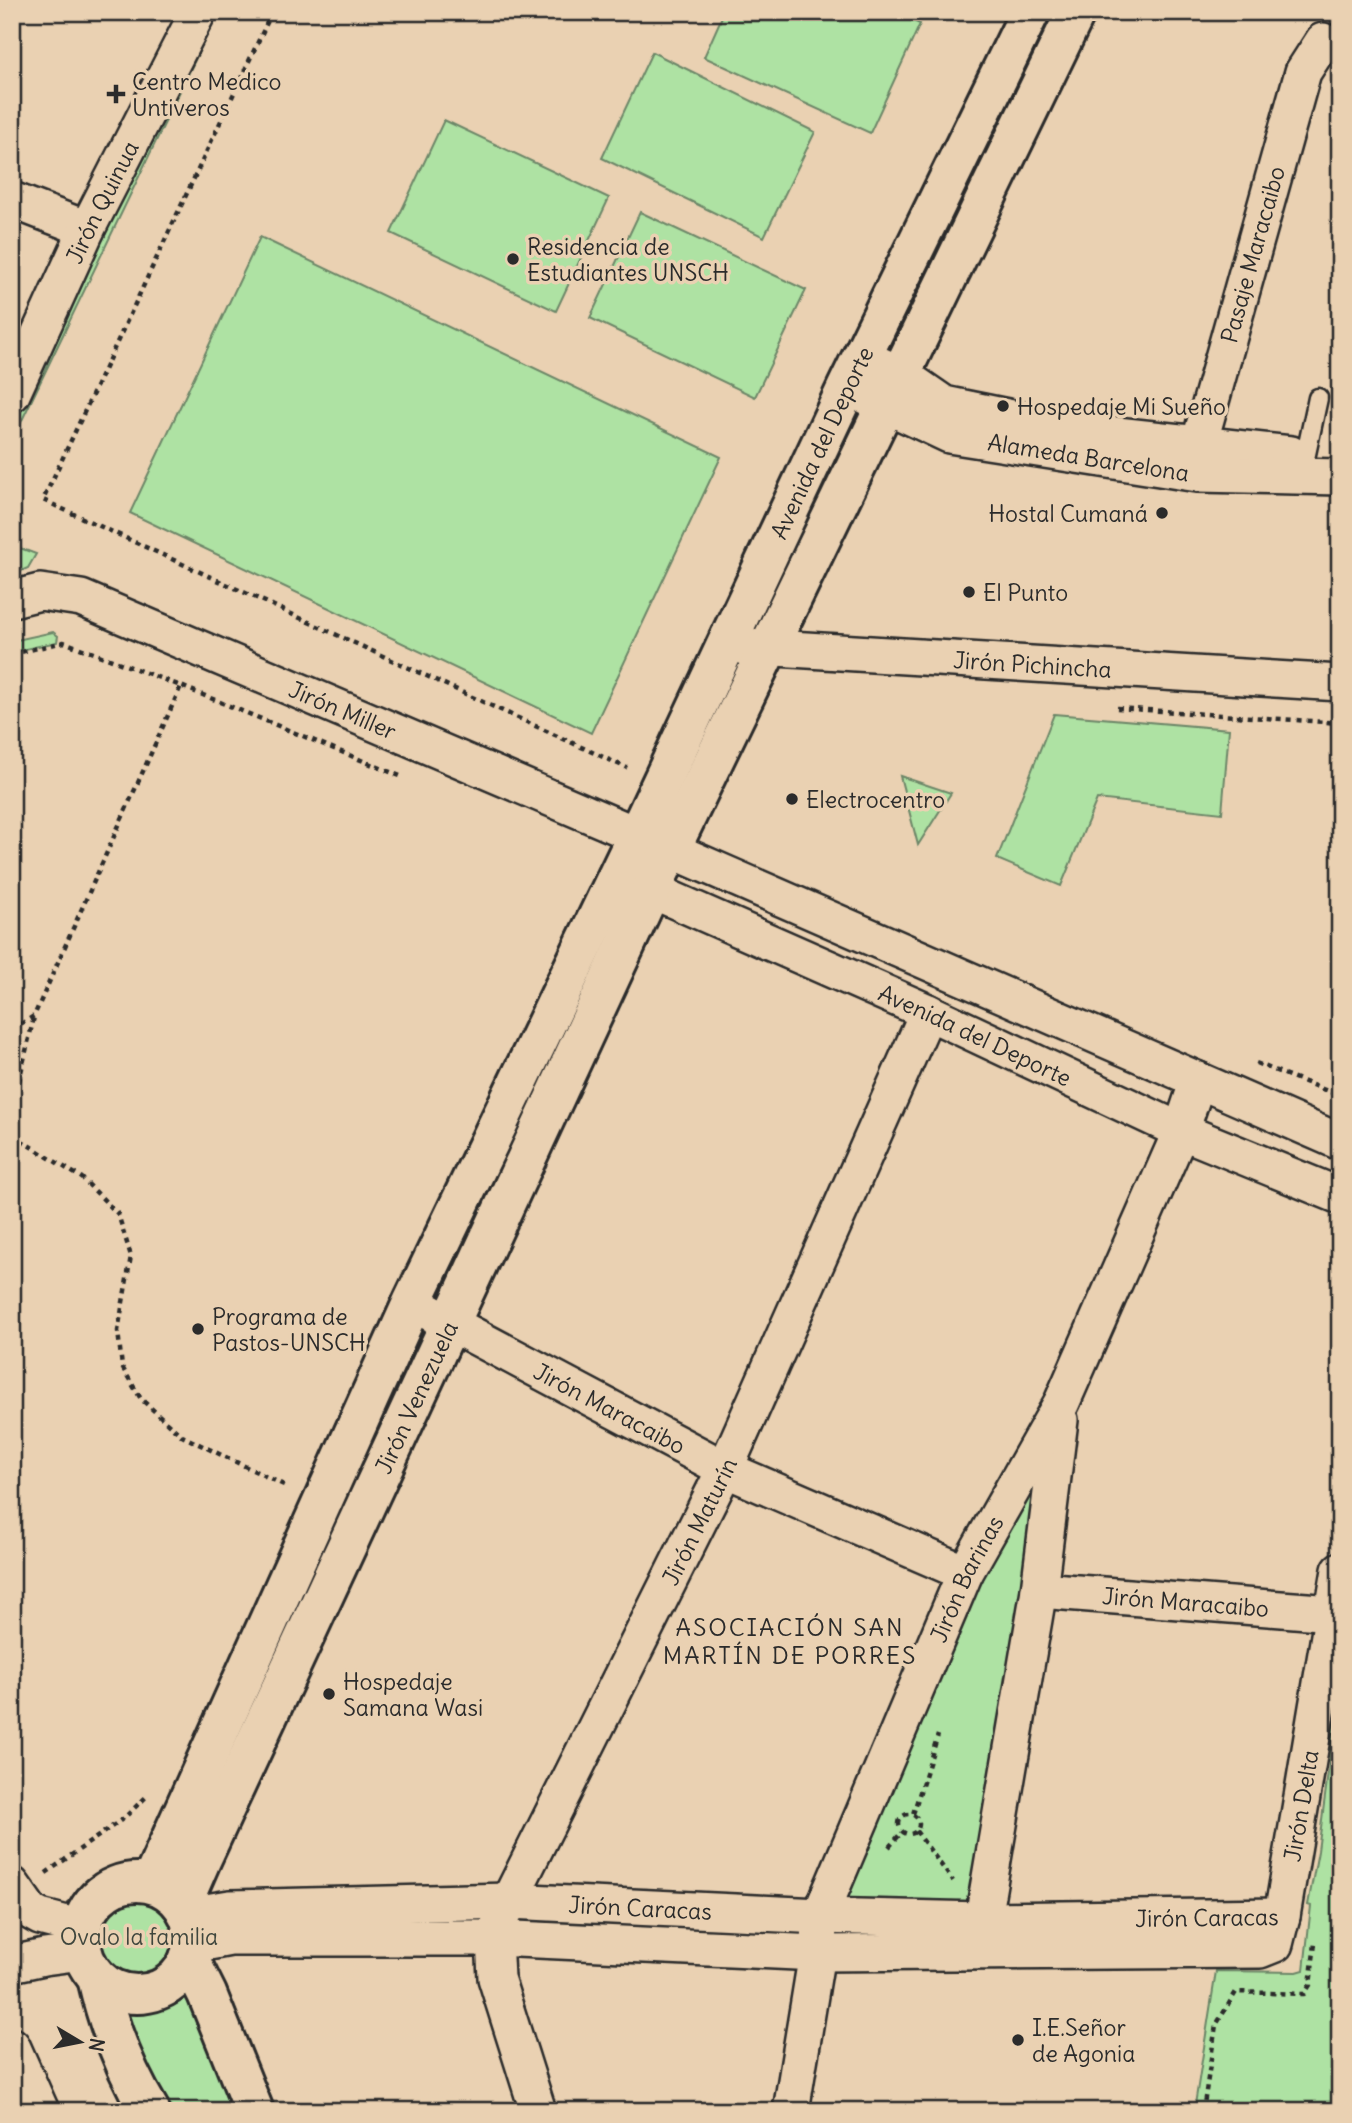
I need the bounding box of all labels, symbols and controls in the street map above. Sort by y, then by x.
place label: Centro Medico Untiveros [132,67,281,122]
marker: Centro Medico Untiveros [106,84,126,104]
street label: Jirón Quinua [59,136,144,268]
street label: Pasaje Maracaibo [1214,163,1291,346]
place label: Residencia de Estudiantes UNSCH [527,232,729,287]
marker: Residencia de Estudiantes UNSCH [505,251,521,267]
street label: Avenida del Deporte [764,341,879,543]
place label: Hospedaje Mi Sueño [1017,392,1226,421]
marker: Hospedaje Mi Sueño [995,398,1011,414]
street label: Alameda Barcelona [986,427,1191,487]
place label: Hostal Cumaná [989,499,1148,528]
marker: Hostal Cumaná [1154,505,1170,521]
place label: El Punto [983,578,1068,607]
marker: El Punto [961,584,977,600]
street label: Jirón Pichincha [952,645,1112,683]
street label: Jirón Miller [285,674,402,746]
place label: Electrocentro [806,785,945,814]
marker: Electrocentro [784,791,800,807]
street label: Avenida del Deporte [874,978,1076,1092]
place label: Programa de Pastos-UNSCH [212,1302,365,1357]
street label: Jirón Venezuela [368,1317,463,1478]
marker: Programa de Pastos-UNSCH [190,1321,206,1337]
street label: Jirón Maracaibo [529,1356,691,1460]
street label: Jirón Maturín [655,1453,743,1590]
street label: Jirón Barinas [923,1510,1009,1646]
street label: Jirón Maracaibo [1101,1580,1270,1622]
district label: ASOCIACIÓN SAN MARTÍN DE PORRES [663,1612,917,1670]
place label: Hospedaje Samana Wasi [343,1667,483,1722]
marker: Hospedaje Samana Wasi [321,1686,337,1702]
street label: Jirón Delta [1277,1748,1324,1864]
street label: Jirón Caracas [568,1889,713,1925]
street label: Jirón Caracas [1135,1902,1279,1932]
park label: Ovalo la familia [60,1922,218,1951]
north arrow [46,2008,116,2078]
place label: I.E.Señor de Agonia [1032,2013,1135,2068]
marker: I.E.Señor de Agonia [1010,2032,1026,2048]
text: N [84,2036,110,2054]

